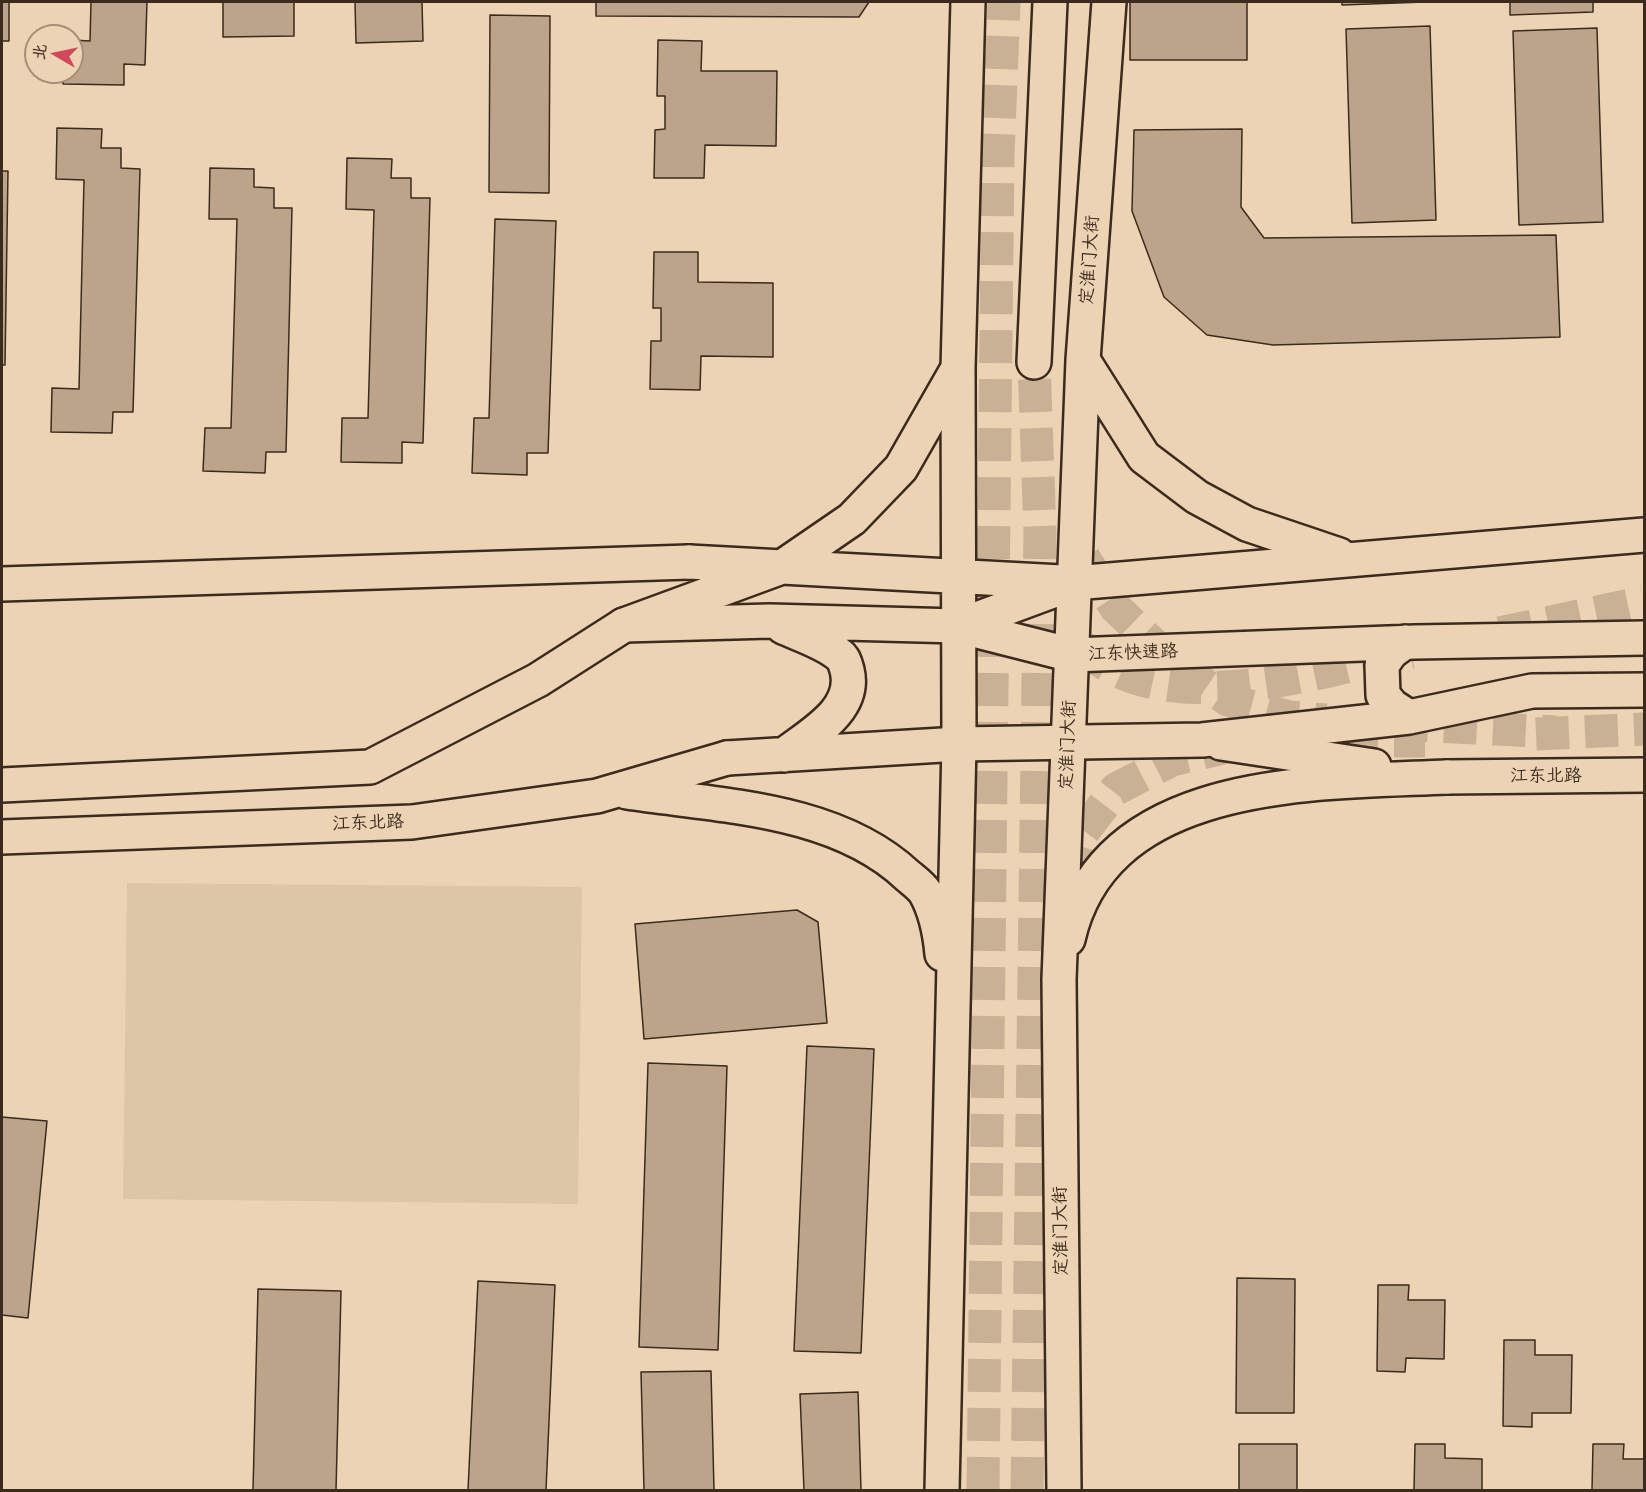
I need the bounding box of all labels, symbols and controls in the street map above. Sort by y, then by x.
north arrow [24,24,84,84]
text: 北 [25,42,51,61]
street label: 定淮门大街 [1076,214,1104,306]
street label: 江东快速路 [1088,641,1178,665]
street label: 定淮门大街 [1056,700,1080,790]
street label: 江东北路 [1510,765,1582,787]
street label: 江东北路 [332,811,404,835]
street label: 定淮门大街 [1049,1186,1073,1276]

